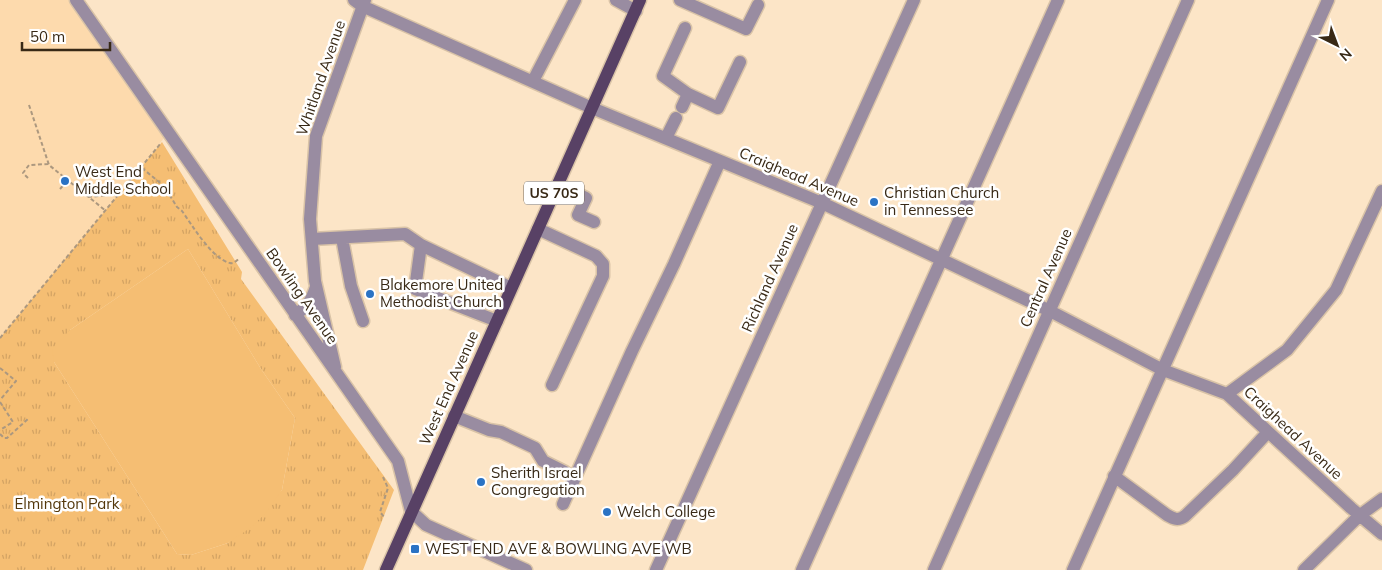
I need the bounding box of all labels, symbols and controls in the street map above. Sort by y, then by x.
street label: Whitland Avenue [292,18,349,138]
scale bar [22,20,110,52]
north arrow [1312,20,1362,70]
text: 50 m [30,27,65,46]
text: N [1336,44,1356,65]
street label: Craighead Avenue [736,143,862,210]
place label: West End Middle School [75,162,171,198]
marker: West End Middle School [59,175,71,187]
road number: US 70S [524,182,584,204]
place label: Christian Church in Tennessee [884,183,999,219]
marker: Christian Church in Tennessee [868,196,880,208]
street label: Richland Avenue [737,221,802,335]
street label: Central Avenue [1015,225,1076,330]
street label: Bowling Avenue [262,244,343,347]
place label: Blakemore United Methodist Church [380,275,503,311]
marker: Blakemore United Methodist Church [364,288,376,300]
street label: West End Avenue [415,328,482,448]
street label: Craighead Avenue [1240,382,1347,483]
place label: Sherith Israel Congregation [491,463,585,499]
marker: Sherith Israel Congregation [475,476,487,488]
park label: Elmington Park [15,494,120,513]
place label: Welch College [617,502,715,521]
marker: Welch College [601,506,613,518]
place label: WEST END AVE & BOWLING AVE WB [425,539,692,558]
marker: WEST END AVE & BOWLING AVE WB [409,543,421,555]

